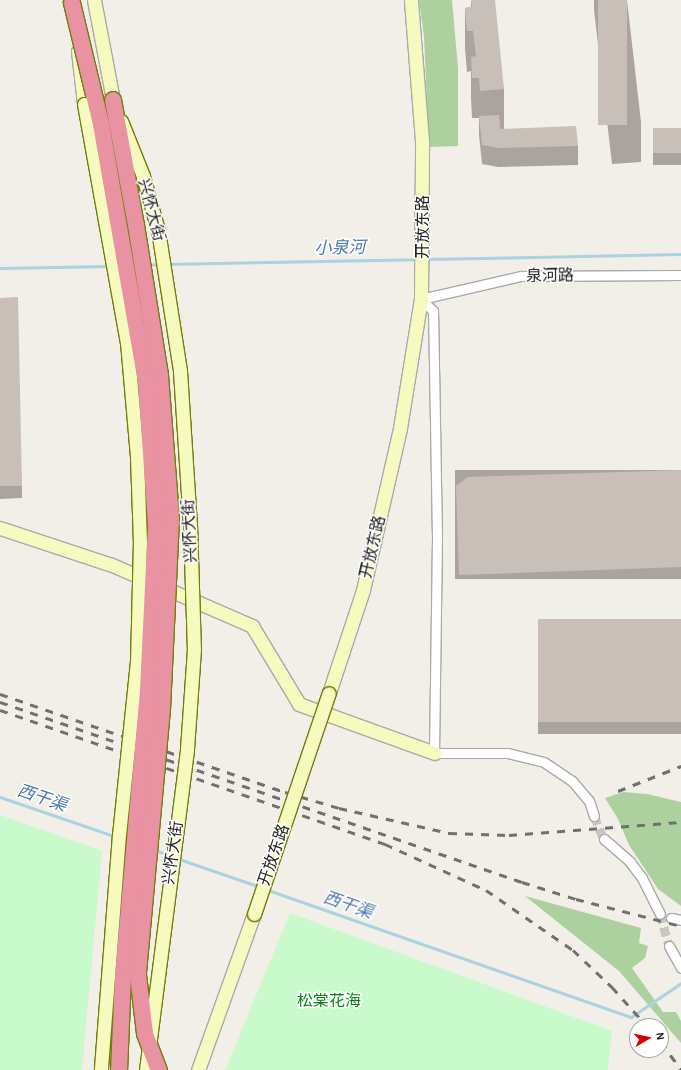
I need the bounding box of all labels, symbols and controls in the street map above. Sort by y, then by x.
street label: 兴怀大街 [133,177,169,243]
street label: 开放东路 [413,195,433,259]
water label: 小泉河 [314,237,366,259]
street label: 泉河路 [526,266,574,286]
street label: 兴怀大街 [179,499,201,563]
street label: 开放东路 [356,514,390,580]
water label: 西干渠 [15,780,69,816]
street label: 兴怀大街 [159,820,187,886]
street label: 开放东路 [255,822,293,888]
water label: 西干渠 [321,887,375,923]
park label: 松棠花海 [297,991,361,1011]
north arrow [629,1018,669,1058]
text: N [654,1032,666,1041]

